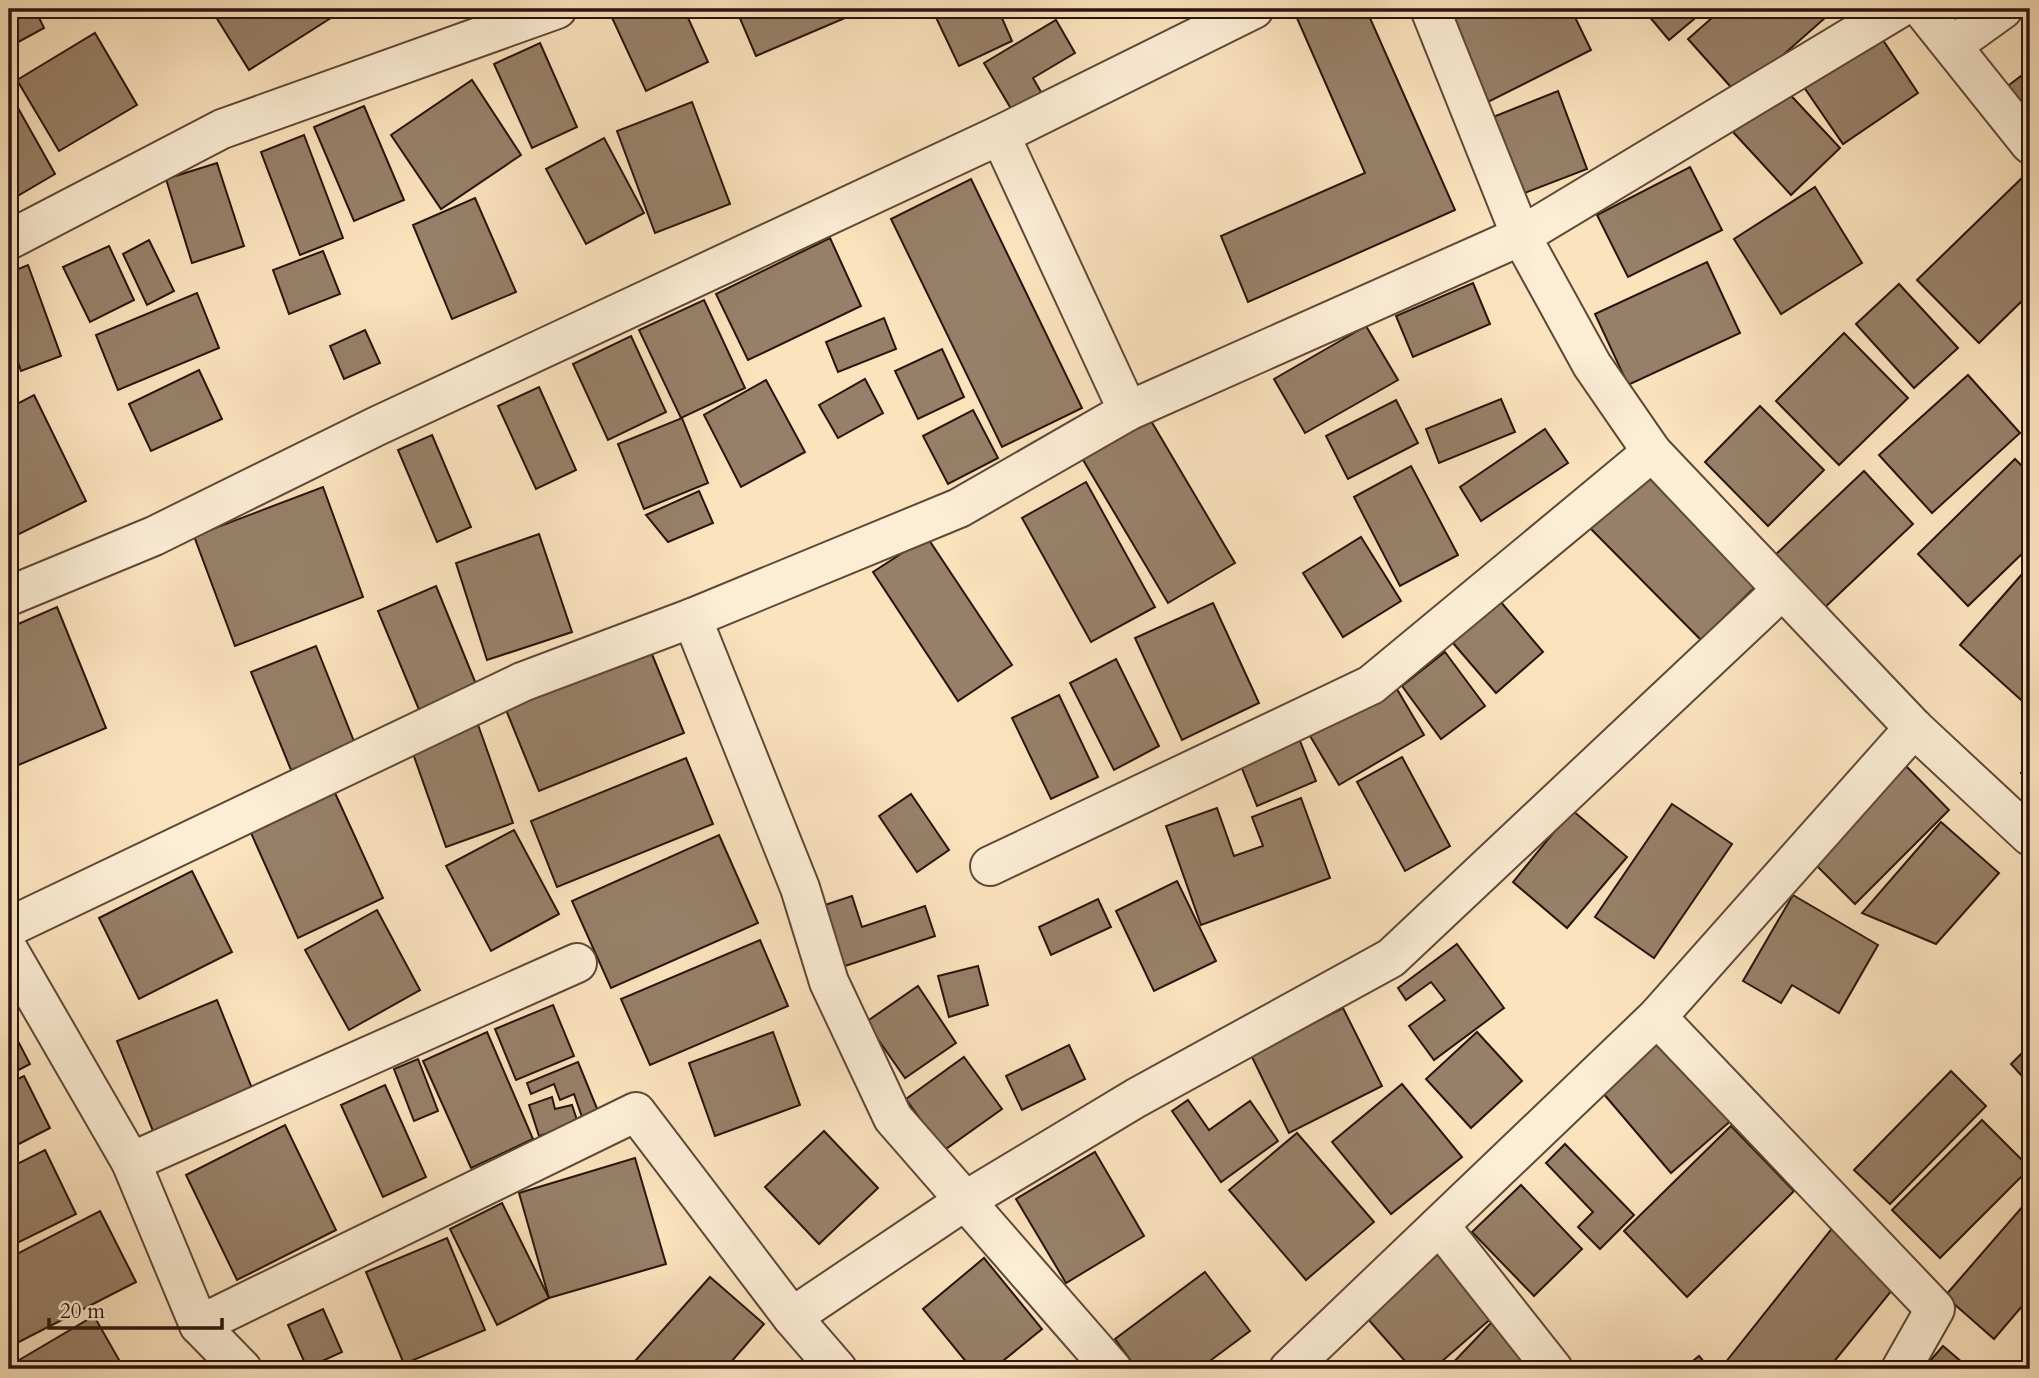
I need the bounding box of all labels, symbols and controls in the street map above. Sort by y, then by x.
scale bar [49,1287,222,1331]
text: 20 m [60,1297,105,1326]

